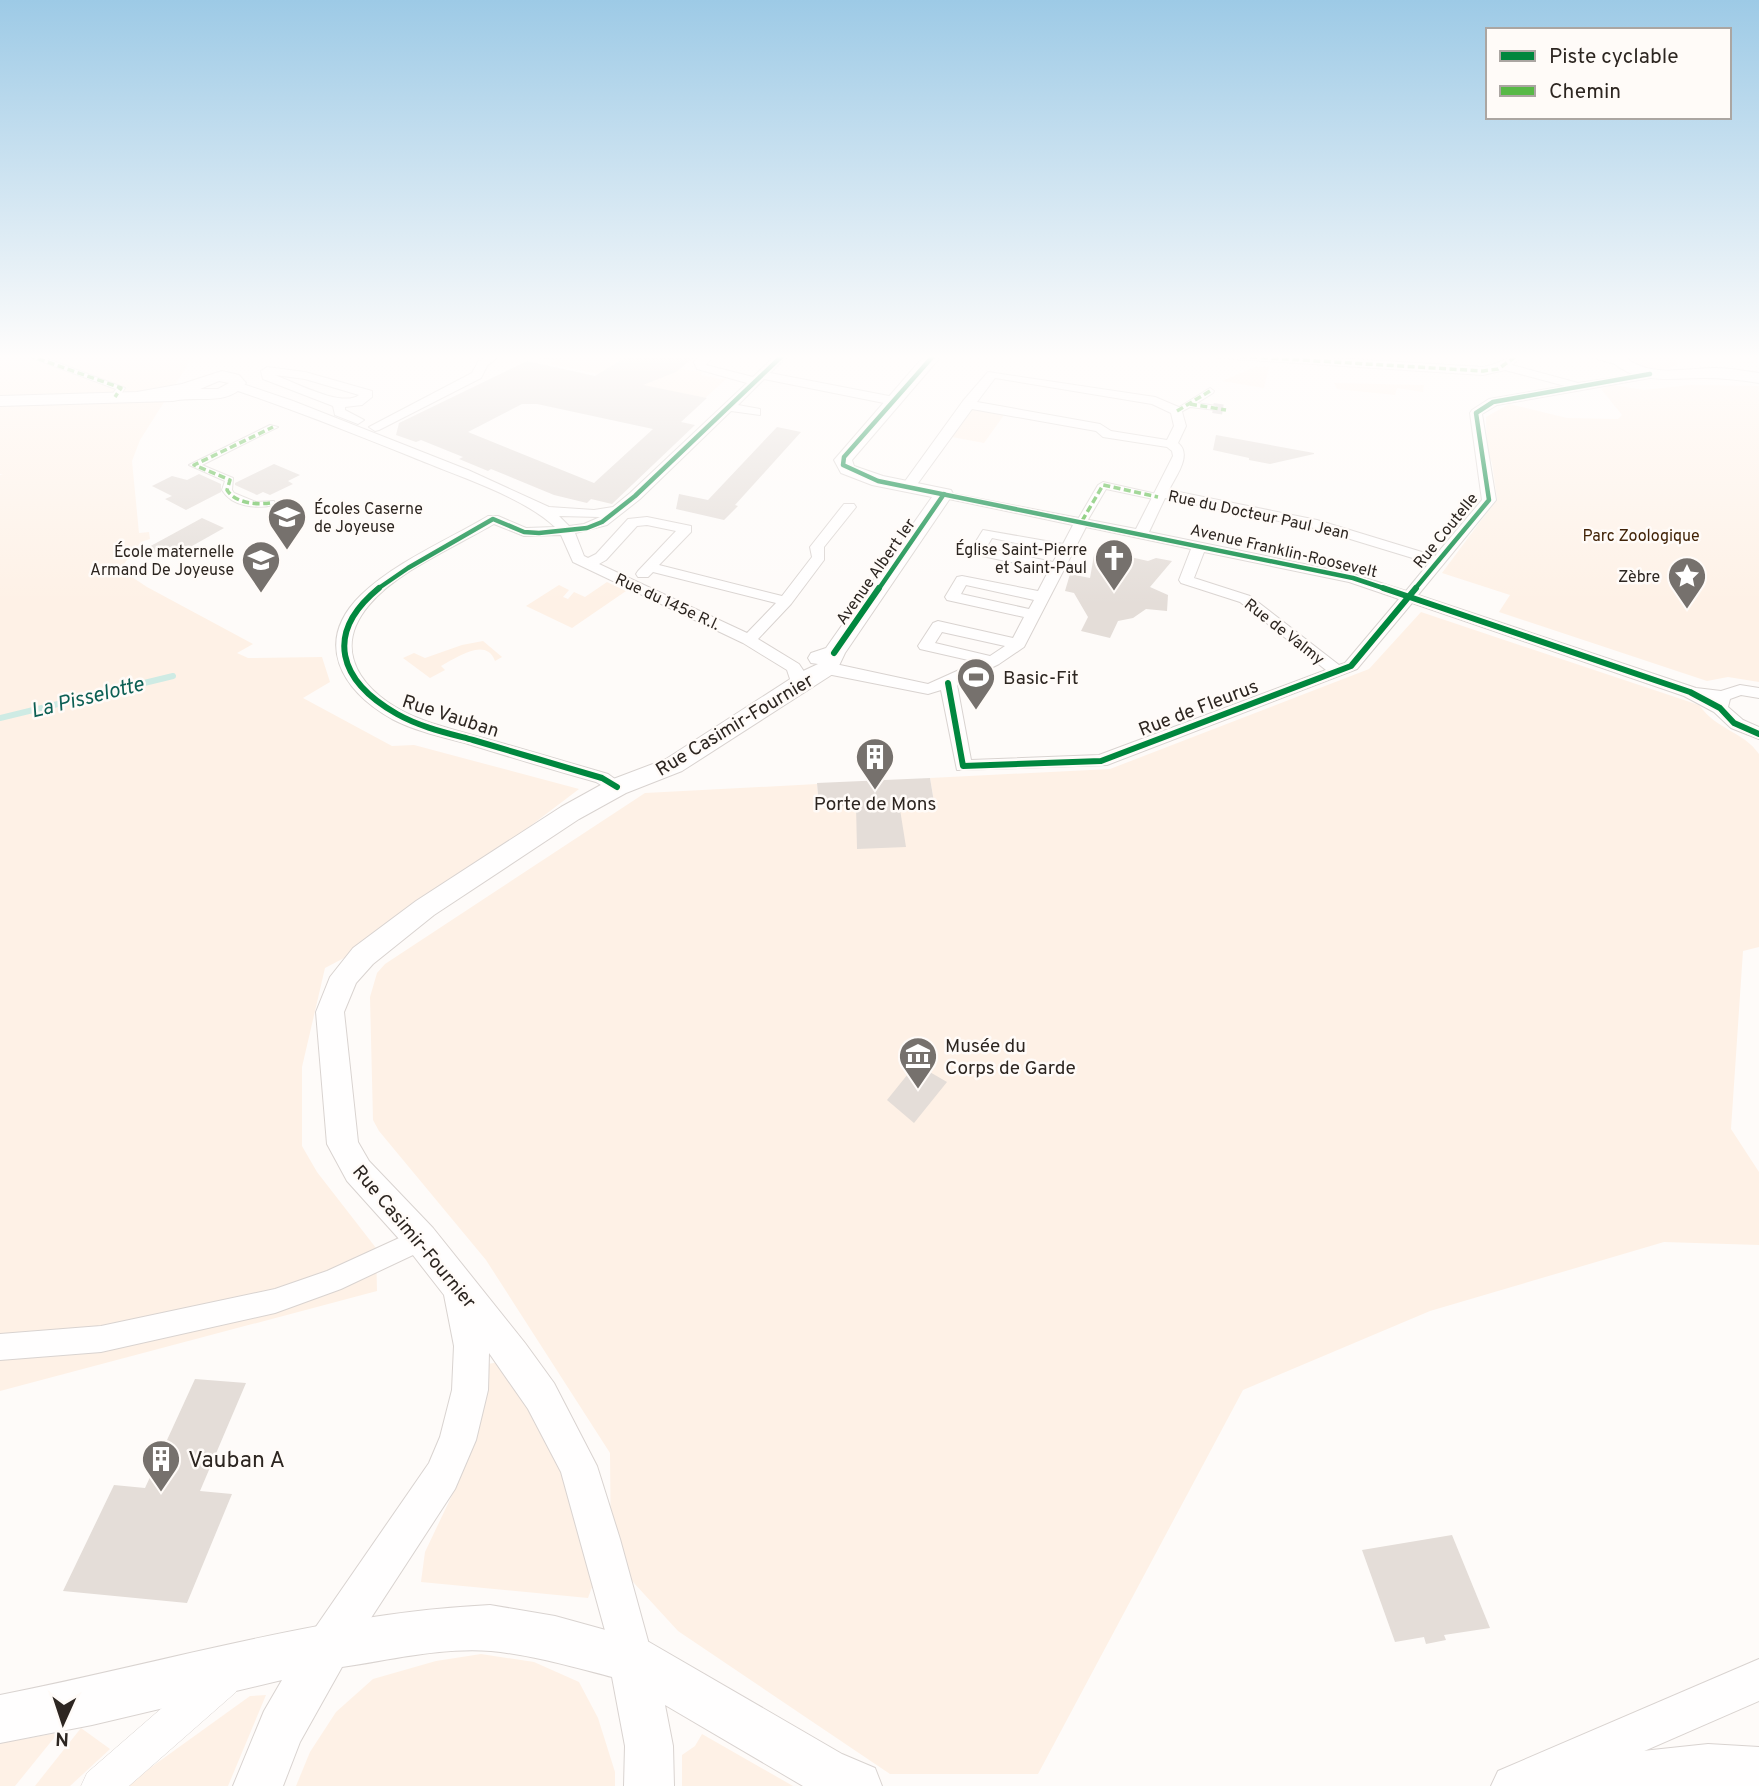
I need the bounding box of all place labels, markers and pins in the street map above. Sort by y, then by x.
school or university icon: Écoles Caserne de Joyeuse [266,496,308,551]
place label: Écoles Caserne de Joyeuse [314,498,423,538]
church icon: Église Saint-Pierre et Saint-Paul [1093,537,1135,592]
school or university icon: École maternelle Armand De Joyeuse [240,539,282,594]
place label: Église Saint-Pierre et Saint-Paul [955,539,1087,579]
place label: École maternelle Armand De Joyeuse [90,541,234,581]
place icon: Zèbre [1666,555,1708,610]
place label: Zèbre [1618,568,1660,588]
sports icon: Basic-Fit [955,656,997,711]
place label: Basic-Fit [1003,667,1079,691]
building icon: Porte de Mons [854,736,896,791]
place label: Porte de Mons [814,793,936,817]
museum icon: Musée du Corps de Garde [897,1035,939,1090]
place label: Musée du Corps de Garde [945,1035,1076,1081]
building icon: Vauban A [140,1438,182,1493]
place label: Vauban A [188,1447,285,1476]

